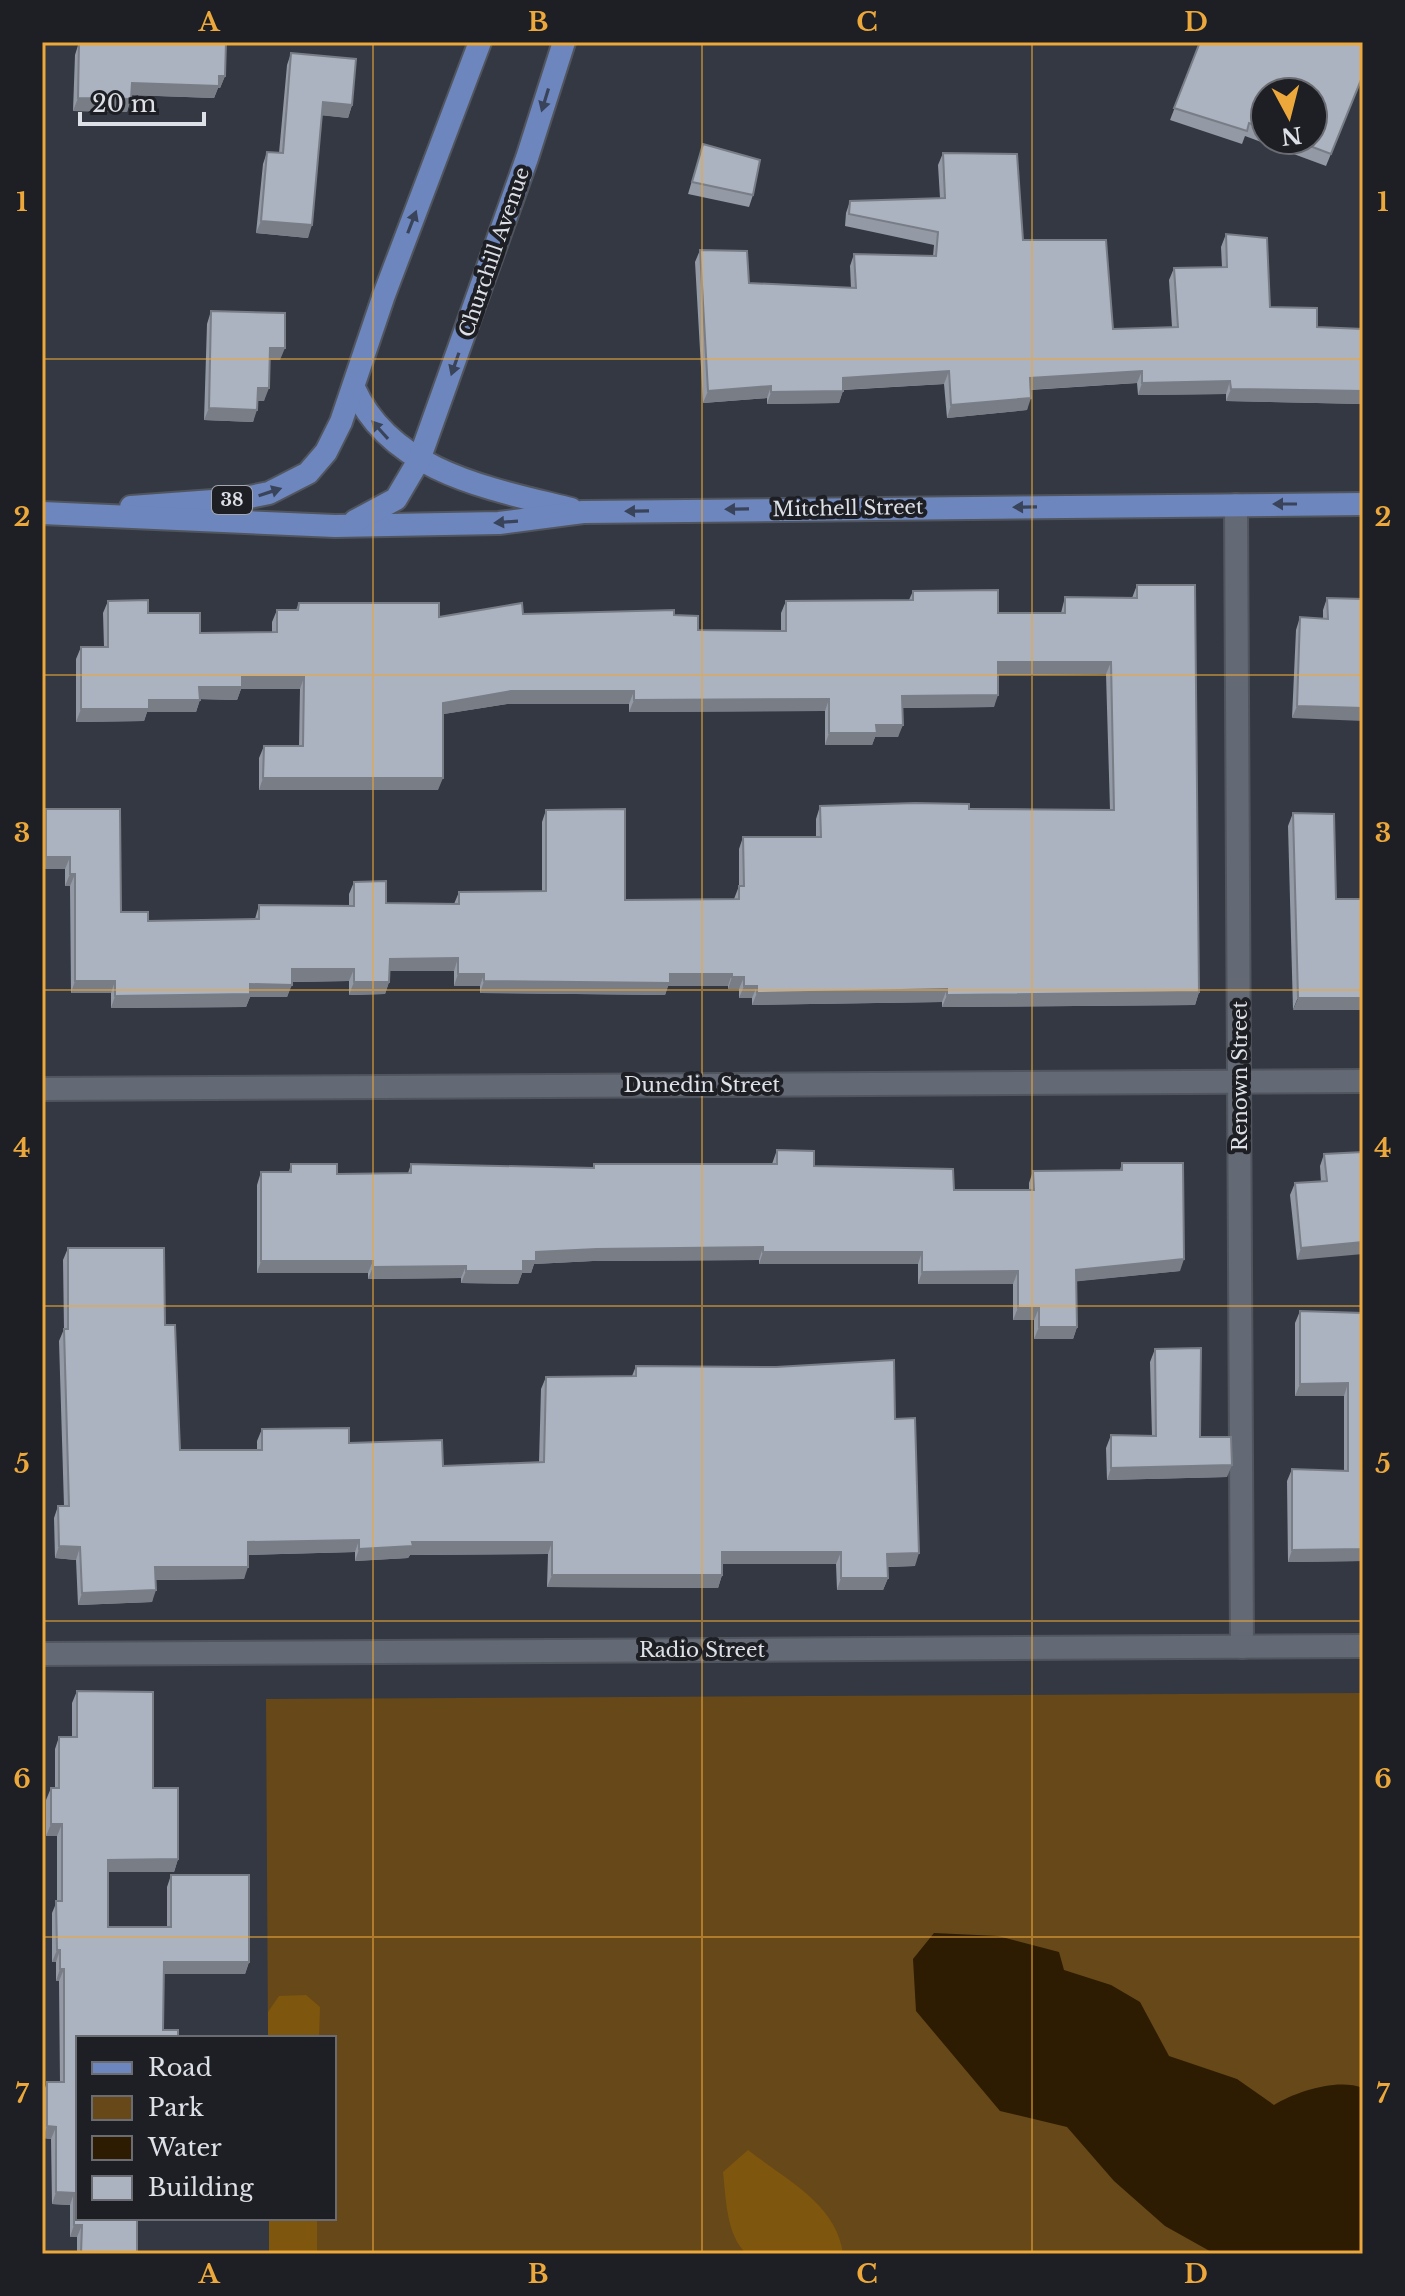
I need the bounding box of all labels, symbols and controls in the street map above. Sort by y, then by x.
text: A [197,6,220,38]
text: B [528,6,548,38]
text: C [856,6,878,38]
text: D [1184,6,1208,38]
scale bar [80,76,204,126]
north arrow [1249,76,1329,156]
one-way arrow [539,88,551,112]
text: 20 m [92,89,157,118]
text: N [1279,121,1303,150]
street label: Churchill Avenue [454,164,534,340]
text: 1 [16,186,28,218]
text: 1 [1377,186,1389,218]
one-way arrow [406,210,419,234]
one-way arrow [448,352,461,376]
one-way arrow [372,420,390,439]
one-way arrow [259,485,283,497]
road number: 38 [212,486,252,514]
street label: Mitchell Street [772,495,924,521]
one-way arrow [1272,498,1297,510]
text: 2 [14,501,30,533]
one-way arrow [1012,501,1037,513]
text: 2 [1375,501,1391,533]
one-way arrow [724,503,749,515]
one-way arrow [624,504,649,517]
one-way arrow [493,516,518,529]
text: 3 [14,817,30,849]
text: 3 [1375,817,1391,849]
street label: Renown Street [1228,1000,1252,1151]
street label: Dunedin Street [624,1073,781,1097]
text: 4 [13,1132,31,1164]
text: 4 [1374,1132,1392,1164]
text: 5 [14,1448,30,1480]
text: 5 [1375,1448,1391,1480]
street label: Radio Street [639,1638,766,1662]
text: 6 [13,1763,31,1795]
text: 6 [1374,1763,1392,1795]
legend [76,2036,336,2220]
text: Road [148,2053,212,2082]
text: 7 [15,2078,29,2110]
text: 7 [1376,2078,1390,2110]
text: Park [148,2093,204,2122]
text: Water [147,2133,222,2162]
text: Building [148,2173,254,2202]
text: A [197,2258,220,2290]
text: B [528,2258,548,2290]
text: C [856,2258,878,2290]
text: D [1184,2258,1208,2290]

